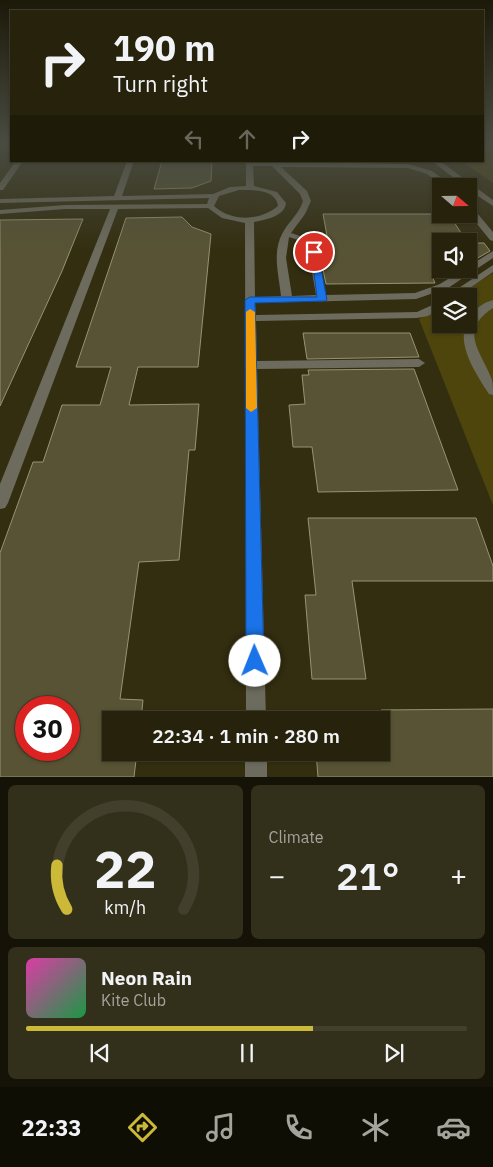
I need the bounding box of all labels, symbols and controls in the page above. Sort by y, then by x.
text: 190 m [113,25,216,71]
icon: right [30,30,95,95]
text: Turn right [113,69,208,98]
icon: left [180,125,208,153]
icon: ahead [233,125,261,153]
icon: right [286,125,314,153]
north arrow [432,178,478,222]
map controls [432,178,477,333]
pin [293,231,335,273]
button: sound [432,233,477,278]
icon: arrive [300,238,328,266]
button: layers [432,288,477,333]
position arrow [228,634,280,686]
speed limit sign: 30 [15,696,80,761]
text: 22:34 · 1 min · 280 m [152,724,340,748]
text: Climate [269,827,324,847]
text: 22 [94,835,156,902]
text: 21° [336,851,399,900]
text: − [269,857,285,894]
text: + [450,857,467,894]
text: km/h [104,896,146,919]
text: Neon Rain [101,966,192,990]
text: Kite Club [101,990,166,1010]
icon: previous [86,1039,114,1067]
icon: pause [233,1039,261,1067]
icon: next [380,1039,408,1067]
icon: directions [125,1110,160,1145]
icon: music [203,1110,238,1145]
icon: phone [281,1110,316,1145]
icon: climate [358,1110,393,1145]
icon: car [436,1110,471,1145]
text: 22:33 [21,1113,82,1142]

